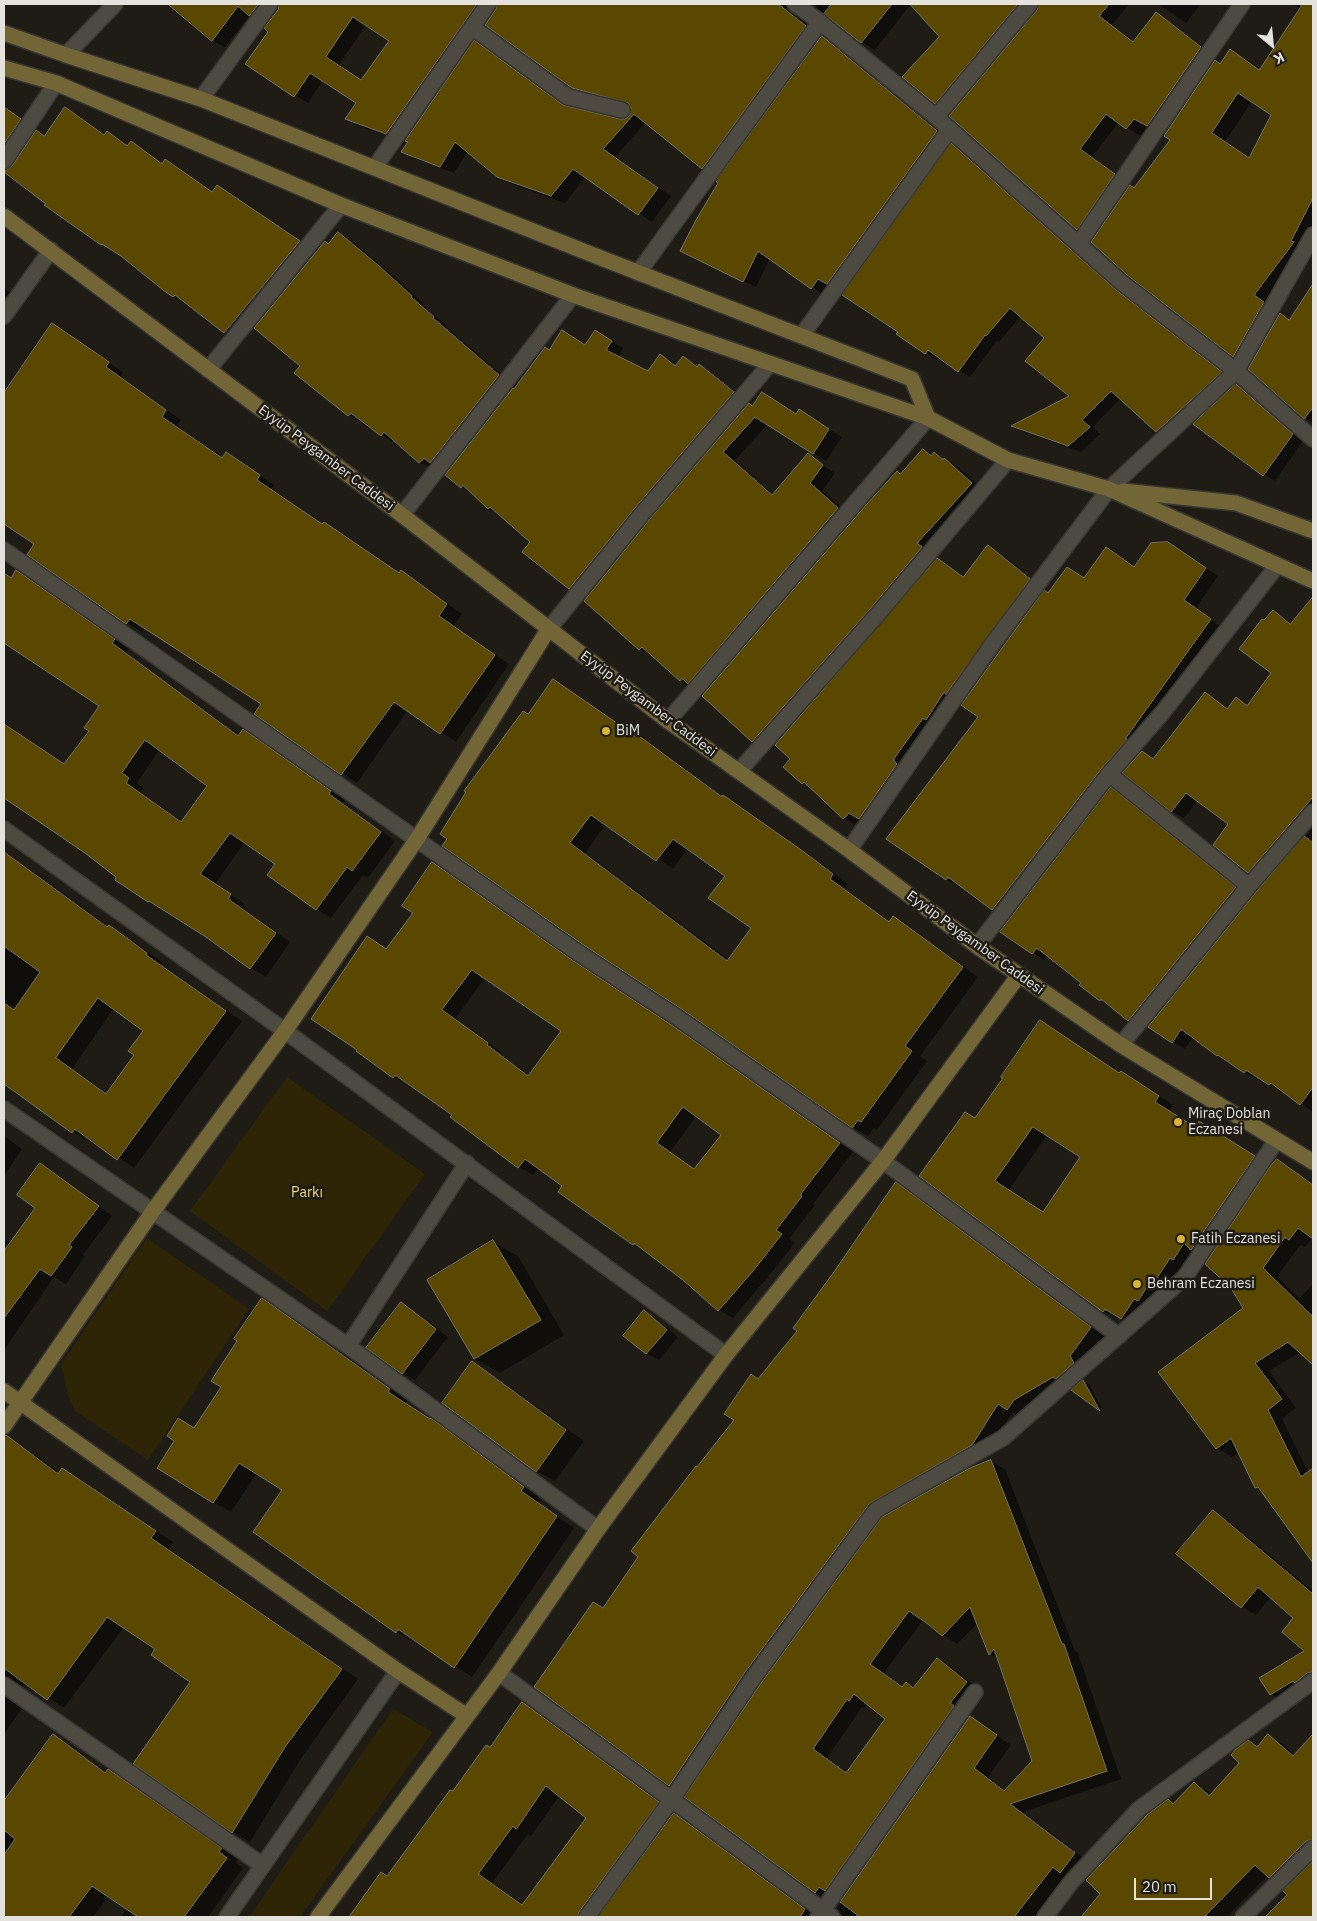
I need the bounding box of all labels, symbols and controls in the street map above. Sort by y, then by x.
north arrow [1247,20,1297,70]
text: K [1271,48,1288,68]
street label: Eyyüp Peygamber Caddesi [255,401,397,515]
street label: Eyyüp Peygamber Caddesi [577,647,719,761]
place label: BiM [616,723,640,739]
marker: BiM [600,725,612,737]
street label: Eyyüp Peygamber Caddesi [903,888,1047,998]
place label: Miraç Doblan Eczanesi [1188,1106,1270,1138]
marker: Miraç Doblan Eczanesi [1172,1116,1184,1128]
park label: Parkı [291,1185,323,1201]
place label: Fatih Eczanesi [1191,1231,1280,1247]
marker: Fatih Eczanesi [1175,1233,1187,1245]
place label: Behram Eczanesi [1147,1276,1255,1292]
marker: Behram Eczanesi [1131,1278,1143,1290]
scale bar [1137,1868,1214,1900]
text: 20 m [1142,1877,1177,1896]

